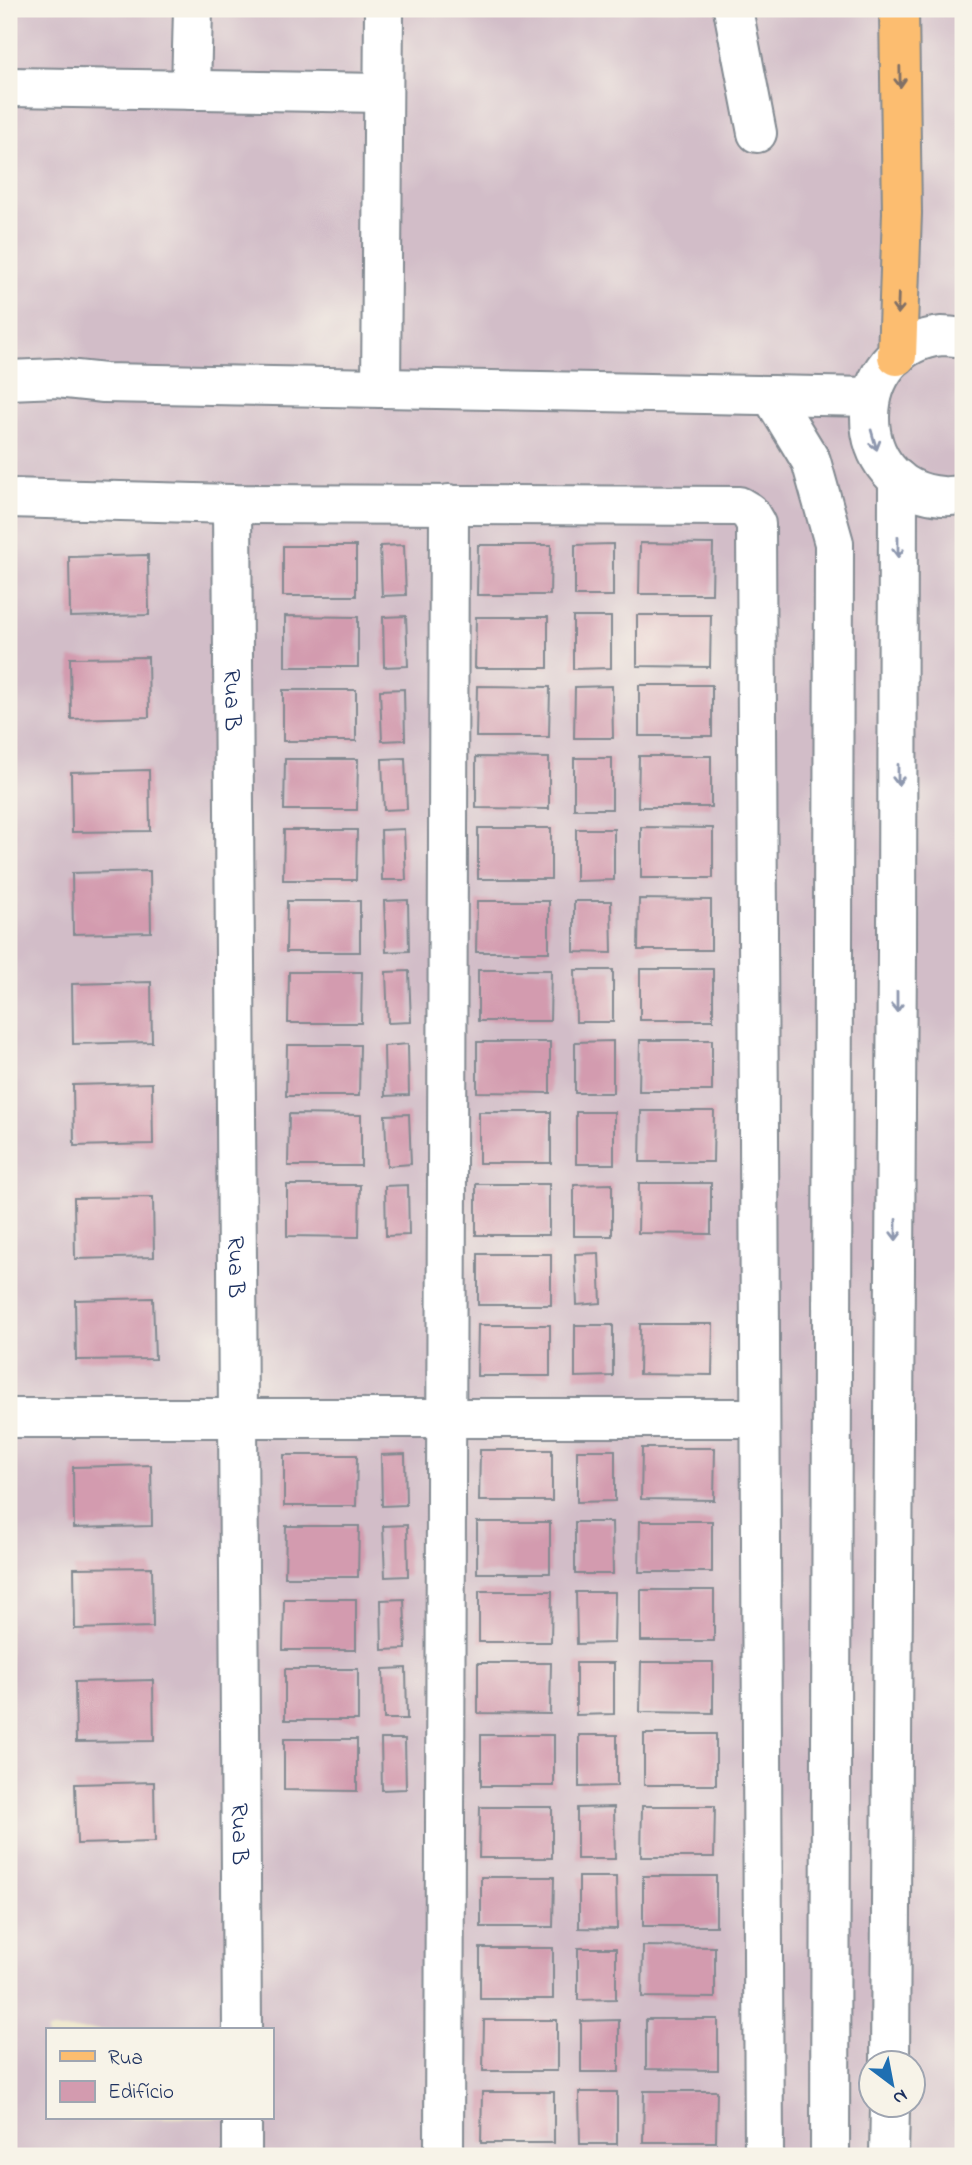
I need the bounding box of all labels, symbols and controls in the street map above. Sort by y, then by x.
one-way arrow [893,65,907,88]
one-way arrow [892,293,905,316]
one-way arrow [868,428,881,450]
one-way arrow [891,536,905,559]
street label: Rua B [213,669,248,731]
one-way arrow [891,763,905,786]
one-way arrow [890,991,904,1014]
one-way arrow [889,1218,902,1241]
street label: Rua B [217,1236,252,1298]
street label: Rua B [221,1803,256,1865]
legend [46,2028,273,2120]
text: Rua [108,2044,143,2074]
north arrow [856,2050,926,2120]
text: Edifício [108,2078,174,2108]
text: N [887,2081,912,2111]

